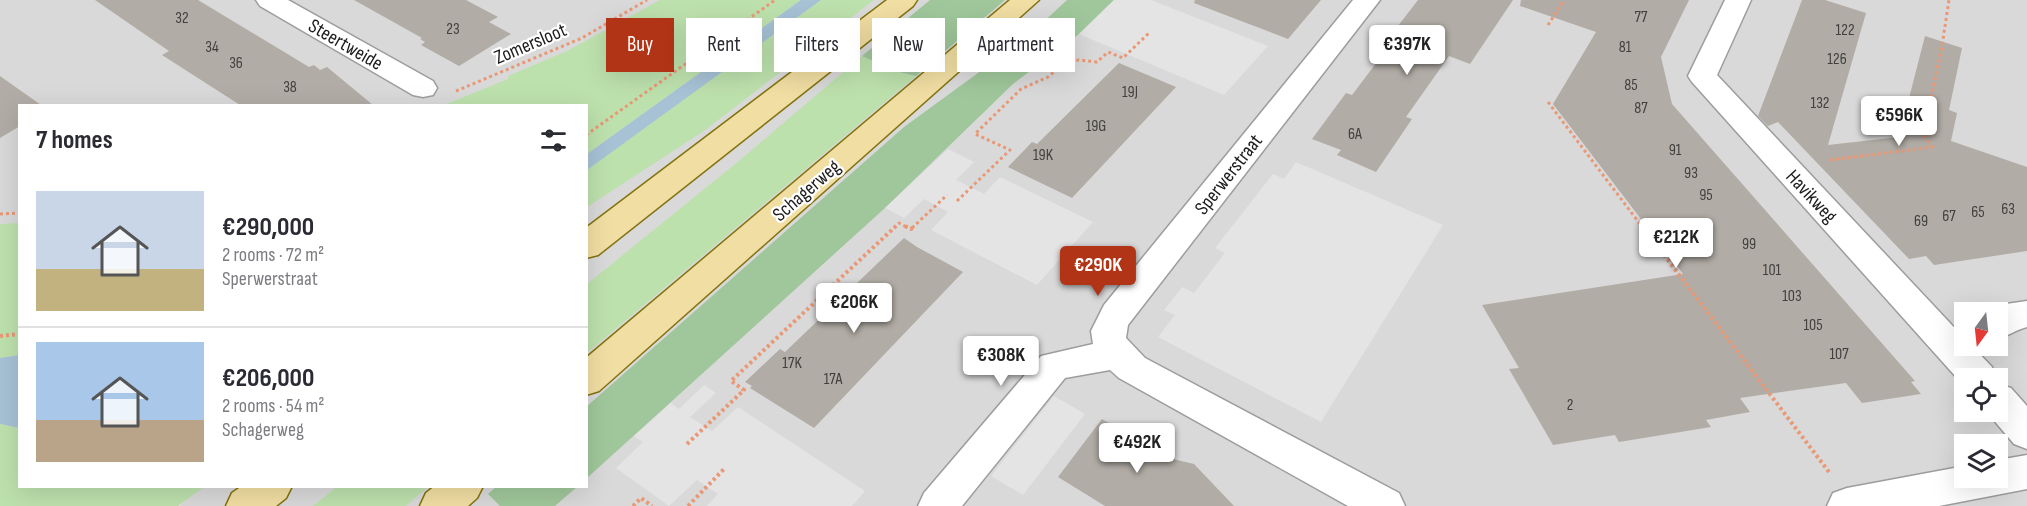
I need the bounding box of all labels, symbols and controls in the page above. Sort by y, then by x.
house number: 77 [1635,8,1648,27]
house number: 32 [175,9,189,28]
street label: Steertweide [304,14,387,76]
street label: Zomersloot [491,18,570,70]
chip: Buy [606,18,674,72]
chip: Rent [686,18,762,72]
chip: Filters [774,18,860,72]
chip: New [872,18,945,72]
chip: Apartment [957,18,1075,72]
house number: 23 [446,20,460,39]
house number: 122 [1836,21,1854,40]
pin: €397K [1365,25,1449,76]
text: €397K [1383,32,1431,56]
house number: 34 [205,38,219,57]
house number: 81 [1619,38,1632,57]
house number: 126 [1827,50,1847,69]
house number: 36 [229,54,243,73]
house number: 85 [1624,76,1638,95]
house number: 38 [283,78,297,97]
house number: 19J [1122,83,1138,102]
house number: 132 [1811,94,1829,113]
pin: €596K [1857,96,1941,147]
house number: 87 [1634,99,1648,118]
text: €596K [1875,103,1923,127]
house number: 19G [1086,117,1106,136]
icon: filters [537,124,570,157]
text: 7 homes [36,125,113,156]
house number: 6A [1348,125,1362,144]
street label: Sperwerstraat [1190,130,1268,220]
house number: 91 [1669,141,1682,160]
house number: 19K [1033,146,1054,165]
street label: Schagerweg [768,155,845,227]
house number: 93 [1684,164,1698,183]
street label: Havikweg [1781,165,1842,228]
house number: 95 [1699,186,1713,205]
house number: 63 [2001,200,2015,219]
house number: 65 [1971,203,1985,222]
house number: 67 [1942,207,1956,226]
text: €290,000 [222,212,314,243]
house number: 69 [1914,212,1928,231]
icon: home [84,215,156,287]
pin: €212K [1634,218,1718,269]
text: €212K [1653,225,1699,249]
house number: 99 [1742,235,1756,254]
text: 2 rooms · 72 m² [222,243,324,267]
pin: €290K [1056,246,1140,297]
text: €290K [1074,253,1122,277]
house number: 101 [1763,261,1782,280]
text: Sperwerstraat [222,267,318,291]
pin: €206K [812,283,896,334]
house number: 103 [1782,287,1802,306]
text: €206K [830,290,878,314]
north arrow [1954,302,2008,356]
map controls [1954,302,2008,488]
house number: 105 [1803,316,1823,335]
pin: €308K [959,336,1043,387]
text: €308K [977,343,1025,367]
house number: 107 [1829,345,1849,364]
house number: 17K [782,354,802,373]
text: €206,000 [222,363,314,394]
icon: home [84,366,156,438]
button: locate [1954,368,2008,422]
house number: 17A [824,370,842,389]
text: 2 rooms · 54 m² [222,394,324,418]
house number: 2 [1567,396,1573,415]
text: Schagerweg [222,418,304,442]
pin: €492K [1095,423,1179,474]
text: €492K [1113,430,1161,454]
button: layers [1954,434,2008,488]

